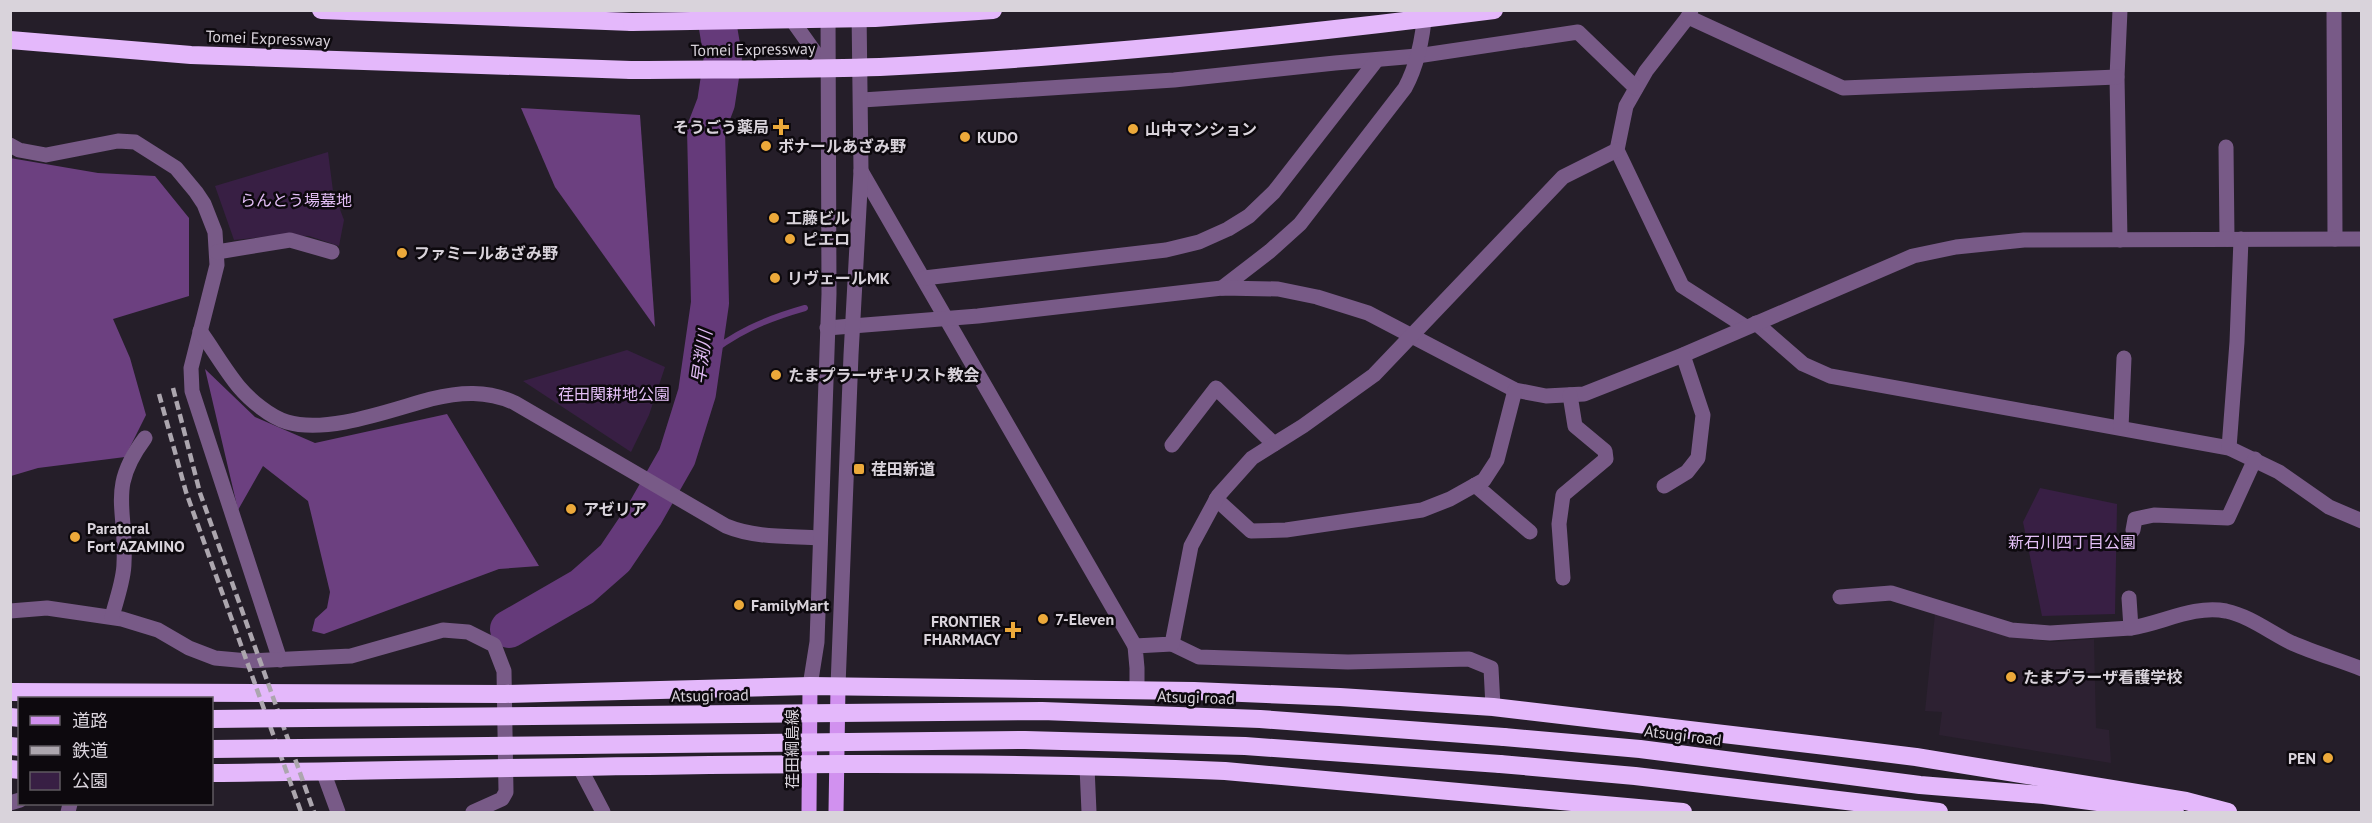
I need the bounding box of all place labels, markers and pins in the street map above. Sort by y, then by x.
place label: そうごう薬局 [673,117,769,137]
place label: 山中マンション [1145,119,1257,139]
marker: そうごう薬局 [774,120,788,134]
marker: 山中マンション [1126,122,1140,136]
place label: KUDO [977,127,1018,147]
marker: KUDO [958,130,972,144]
place label: ボナールあざみ野 [778,136,906,156]
marker: ボナールあざみ野 [759,139,773,153]
place label: 工藤ビル [786,208,850,228]
marker: 工藤ビル [767,211,781,225]
place label: ピエロ [802,229,850,249]
marker: ピエロ [783,232,797,246]
place label: ファミールあざみ野 [414,243,558,263]
marker: ファミールあざみ野 [395,246,409,260]
place label: リヴェールMK [787,268,890,288]
marker: リヴェールMK [768,271,782,285]
place label: たまプラーザキリスト教会 [788,365,979,385]
marker: たまプラーザキリスト教会 [769,368,783,382]
place label: 荏田新道 [871,459,935,479]
marker: 荏田新道 [852,462,866,476]
place label: アゼリア [583,499,647,519]
marker: アゼリア [564,502,578,516]
place label: Paratoral Fort AZAMINO [87,518,185,556]
marker: Paratoral Fort AZAMINO [68,530,82,544]
place label: FamilyMart [751,595,829,615]
marker: FamilyMart [732,598,746,612]
place label: 7-Eleven [1055,609,1114,629]
place label: FRONTIER FHARMACY [924,611,1002,649]
marker: 7-Eleven [1036,612,1050,626]
marker: FRONTIER FHARMACY [1006,623,1020,637]
place label: たまプラーザ看護学校 [2023,667,2182,687]
marker: たまプラーザ看護学校 [2004,670,2018,684]
place label: PEN [2288,748,2316,768]
marker: PEN [2321,751,2335,765]

